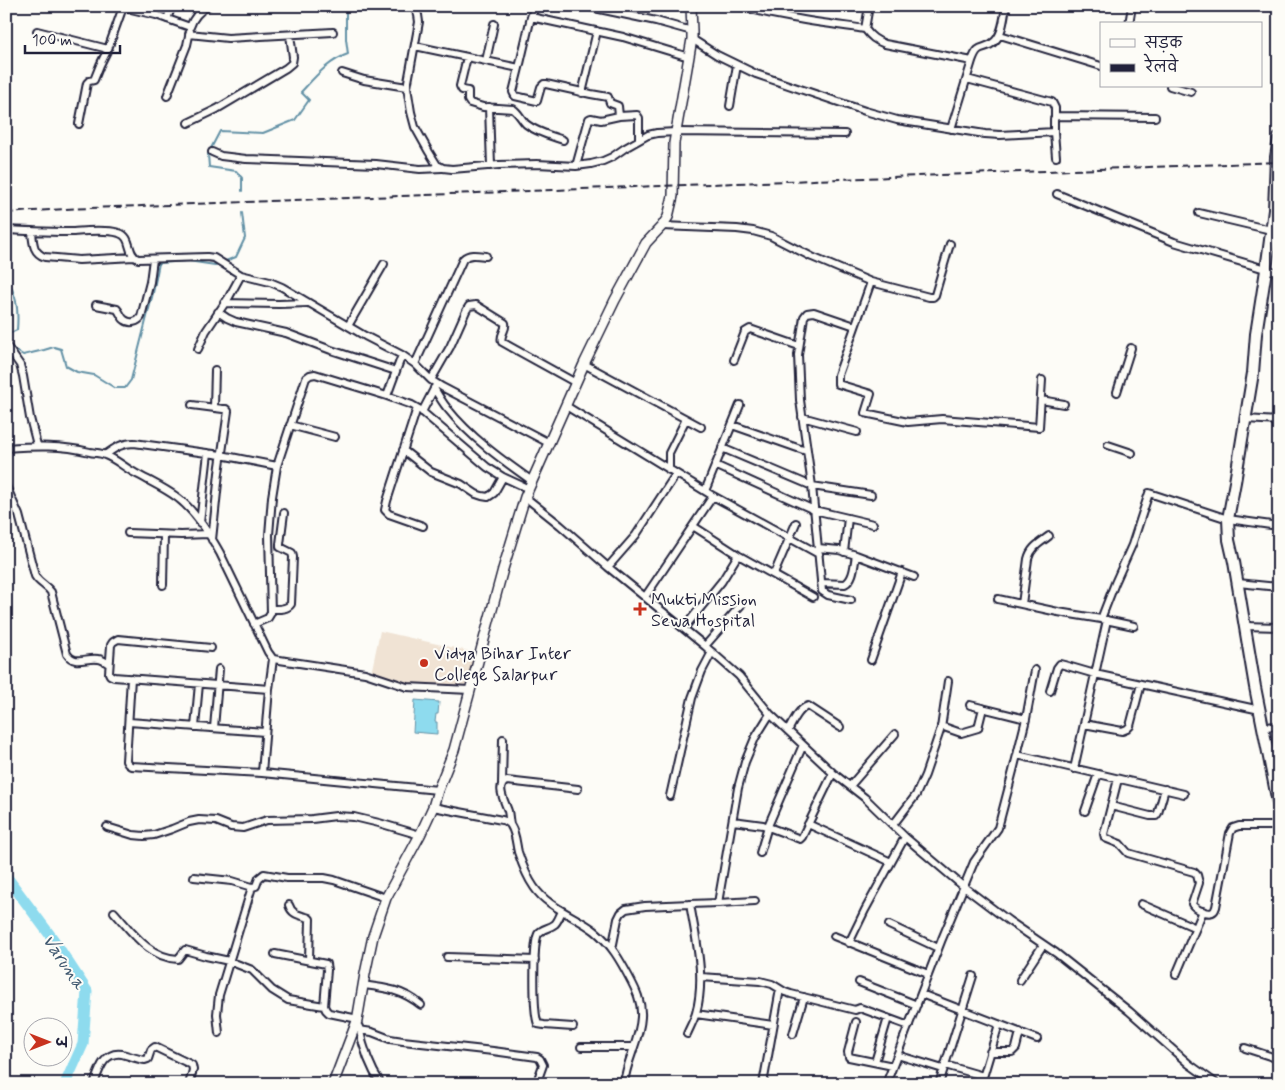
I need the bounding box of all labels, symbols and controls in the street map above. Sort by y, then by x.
scale bar [25,22,120,54]
legend [1100,22,1262,88]
text: 100 m [32,31,72,51]
text: सड़क [1144,34,1183,54]
text: रेलवे [1143,53,1179,78]
place label: Mukti Mission Sewa Hospital [651,588,757,633]
marker: Mukti Mission Sewa Hospital [633,602,647,616]
place label: Vidya Bihar Inter College Salarpur [434,642,572,687]
marker: Vidya Bihar Inter College Salarpur [418,657,430,669]
water label: Varuna [36,929,92,995]
north arrow [22,1018,72,1068]
text: उ [51,1035,69,1048]

